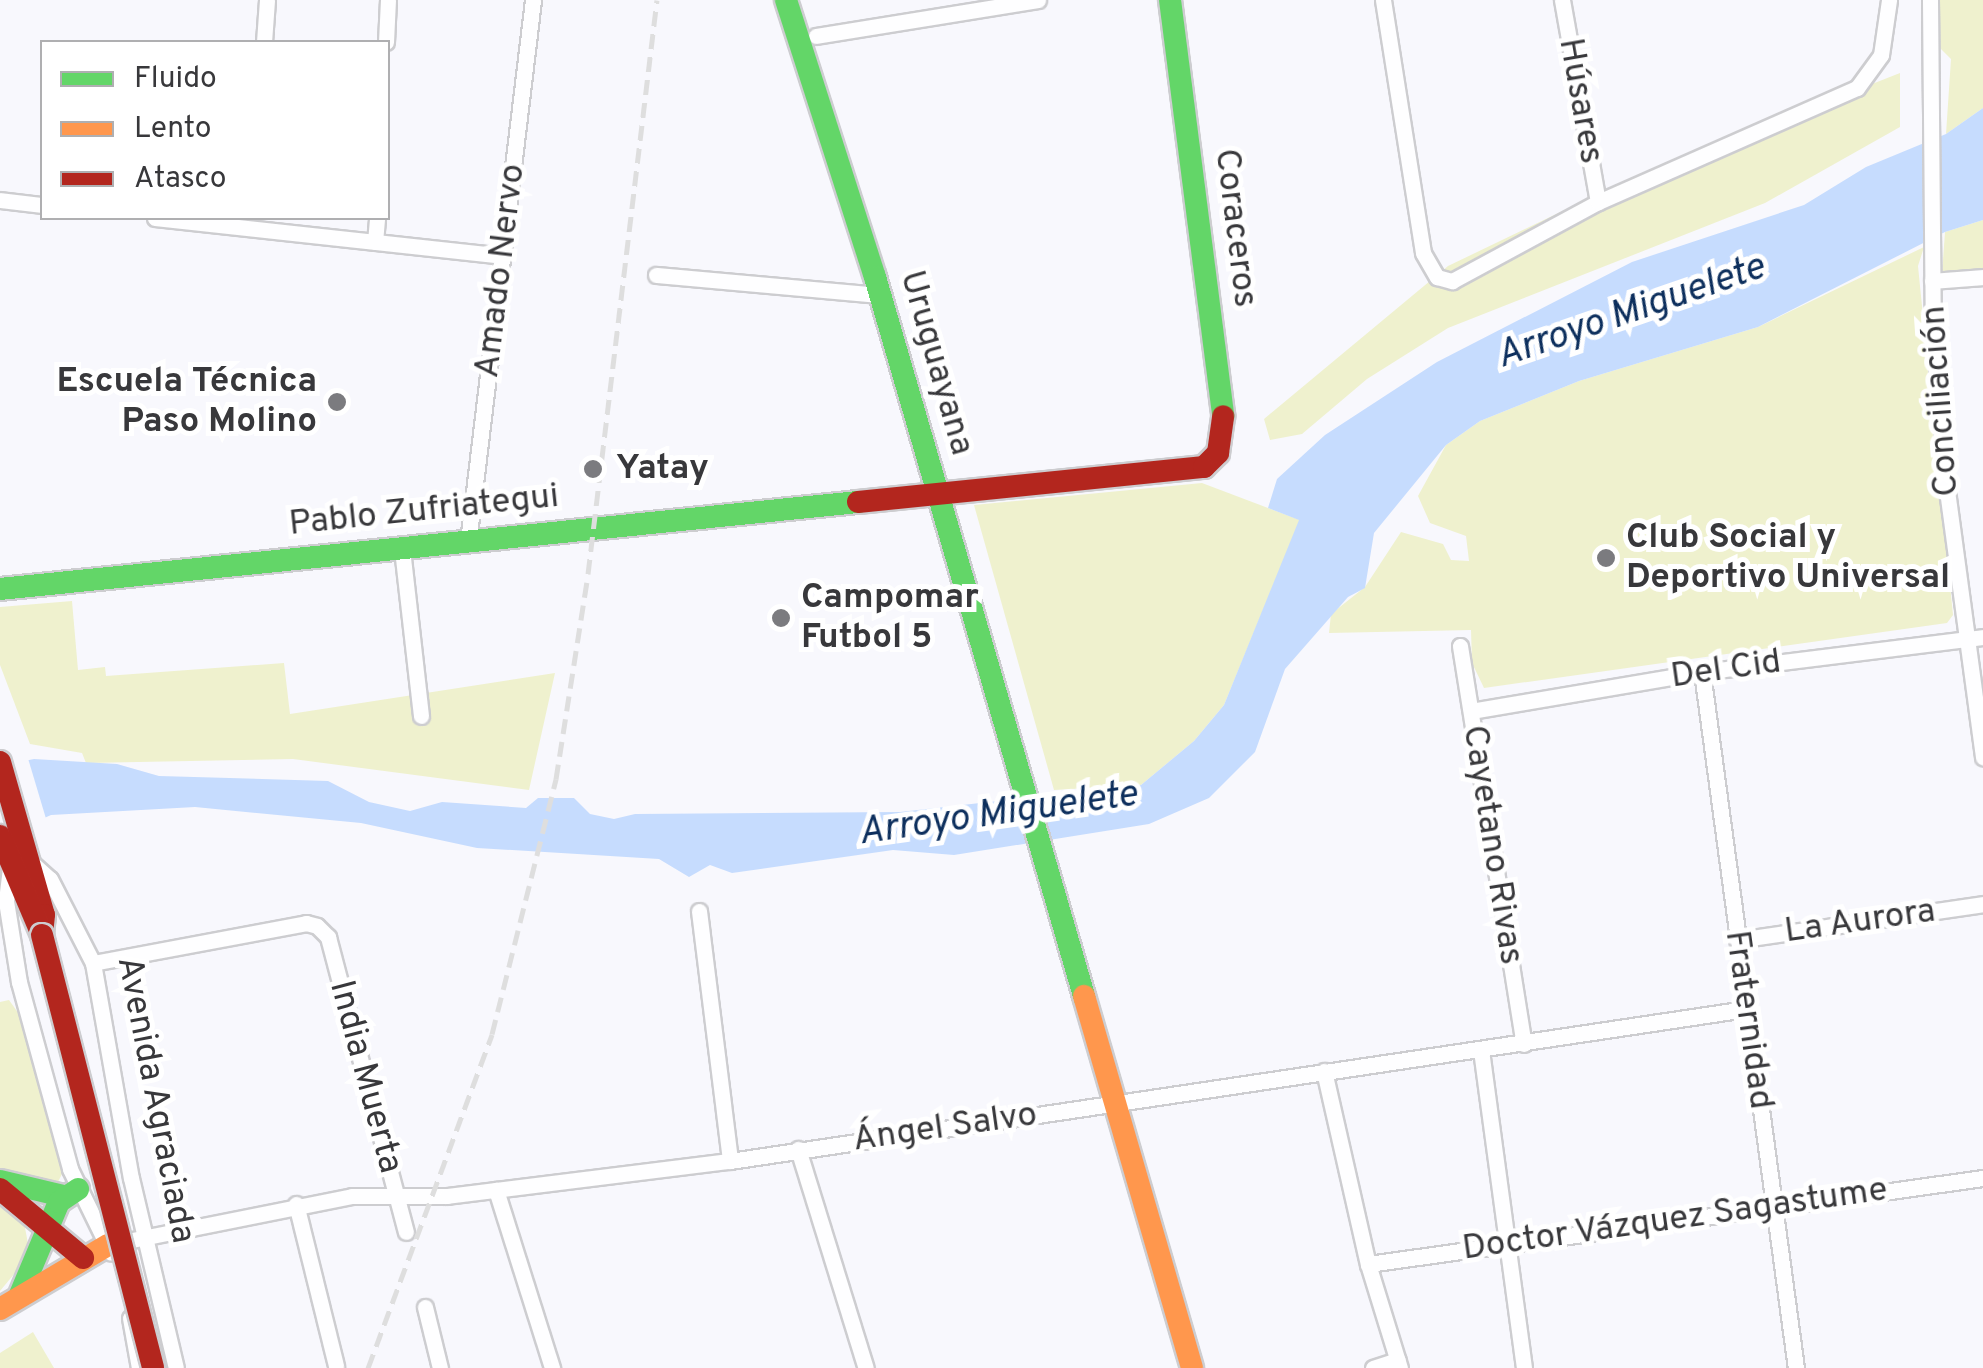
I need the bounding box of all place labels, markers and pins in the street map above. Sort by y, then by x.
place label: Escuela Técnica Paso Molino [57,361,317,443]
marker: Escuela Técnica Paso Molino [326,391,348,413]
place label: Yatay [616,448,709,490]
marker: Yatay [580,456,606,482]
place label: Club Social y Deportivo Universal [1626,517,1950,599]
marker: Club Social y Deportivo Universal [1595,547,1617,569]
place label: Campomar Futbol 5 [801,577,979,659]
marker: Campomar Futbol 5 [770,607,792,629]

